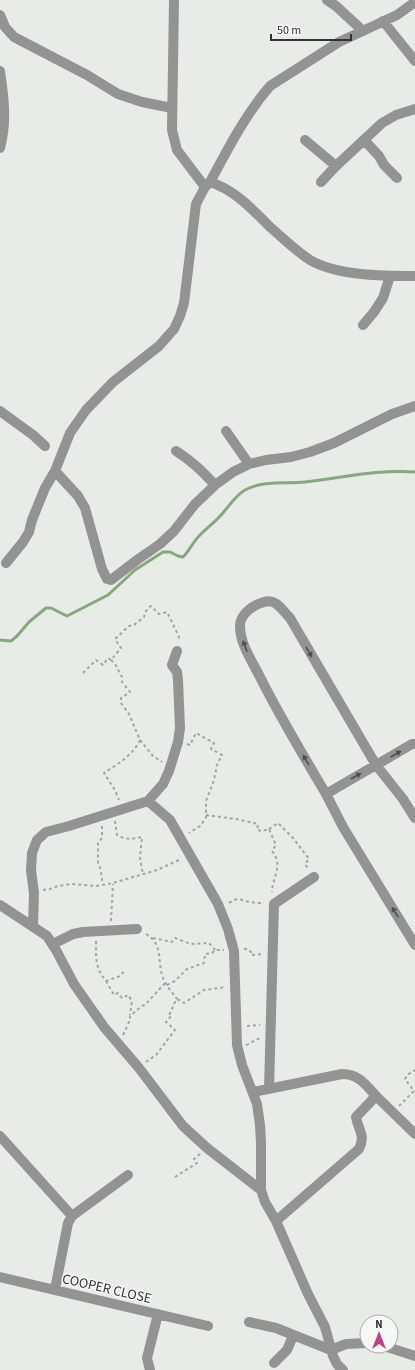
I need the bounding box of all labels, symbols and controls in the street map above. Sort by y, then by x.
scale bar [271,16,351,42]
text: 50 m [277,22,301,39]
one-way arrow [241,639,247,651]
one-way arrow [306,646,313,658]
one-way arrow [390,750,401,757]
one-way arrow [303,754,310,766]
one-way arrow [350,772,362,779]
one-way arrow [391,906,398,918]
street label: COOPER CLOSE [60,1269,153,1309]
north arrow [359,1314,399,1354]
text: N [375,1317,383,1332]

